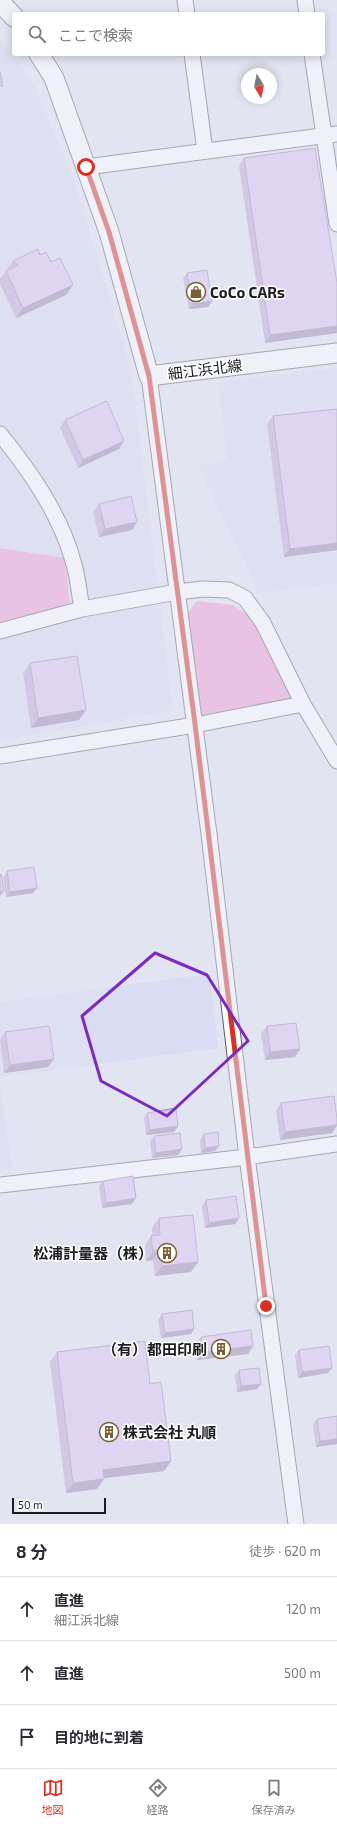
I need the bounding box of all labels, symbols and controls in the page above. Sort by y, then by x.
search box [12,12,325,56]
icon: search [26,23,48,45]
text: ここで検索 [58,26,133,44]
north arrow [241,68,277,104]
route start [77,158,95,176]
shop icon: CoCo CARs [185,281,207,303]
place label: CoCo CARs [210,283,285,301]
street label: 細江浜北線 [167,355,243,383]
building icon: 松浦計量器（株） [156,1242,178,1264]
place label: 松浦計量器（株） [33,1244,153,1262]
route end [257,1297,275,1315]
building icon: （有）都田印刷 [210,1338,232,1360]
place label: （有）都田印刷 [102,1340,207,1358]
building icon: 株式会社 丸順 [98,1421,120,1443]
place label: 株式会社 丸順 [123,1423,216,1441]
scale bar [12,1496,106,1515]
text: 50 m [18,1498,43,1511]
text: 8 分 [16,1541,47,1561]
text: 徒歩 · 620 m [249,1543,321,1559]
text: 直進 [54,1591,84,1609]
icon: ahead [16,1598,38,1620]
text: 120 m [286,1601,321,1617]
text: 細江浜北線 [54,1612,119,1628]
icon: ahead [16,1662,38,1684]
text: 直進 [54,1664,84,1682]
text: 500 m [284,1665,321,1681]
icon: arrive [16,1726,38,1748]
text: 目的地に到着 [54,1728,144,1746]
tab: 地図 [42,1777,64,1817]
tab: 経路 [147,1777,169,1817]
tab: 保存済み [252,1777,296,1817]

